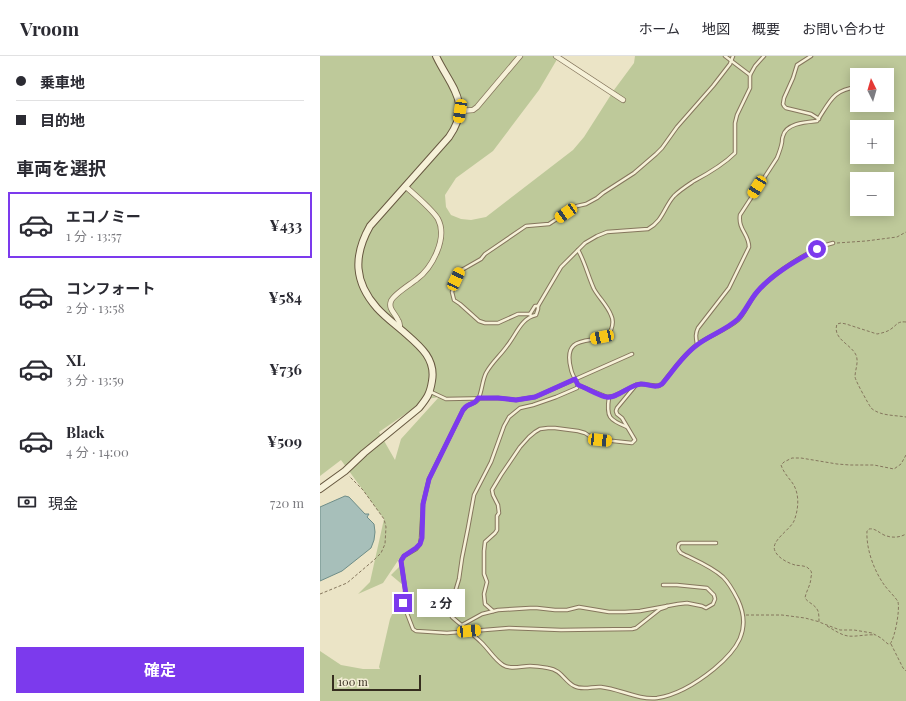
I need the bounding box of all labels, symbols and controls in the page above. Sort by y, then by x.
text: Vroom [20,15,79,41]
text: ホーム [638,19,680,38]
text: 地図 [702,19,730,38]
text: 概要 [752,19,780,38]
text: お問い合わせ [802,19,886,38]
north arrow [850,68,894,112]
map controls [850,68,894,216]
text: 乗車地 [40,72,85,92]
car [452,98,468,124]
text: 目的地 [40,110,85,130]
button: + [850,120,894,164]
text: 車両を選択 [16,156,106,180]
button: − [850,172,894,216]
car [746,174,768,200]
car [553,201,579,225]
text: エコノミー [66,206,141,226]
icon: car [18,207,54,243]
text: ¥433 [270,215,302,235]
text: 1 分 · 13:57 [66,227,122,244]
route start [808,240,826,258]
car [445,266,467,292]
text: コンフォート [66,278,156,298]
icon: car [18,279,54,315]
text: ¥584 [269,287,302,307]
text: 2 分 · 13:58 [66,299,124,316]
car [589,329,615,345]
text: XL [66,350,86,370]
icon: car [18,351,54,387]
text: ¥736 [269,359,302,379]
text: 3 分 · 13:59 [66,371,124,388]
text: Black [66,422,105,442]
icon: car [18,423,54,459]
text: ¥509 [267,431,302,451]
car [587,433,613,447]
text: 4 分 · 14:00 [66,443,129,460]
icon: cash [16,491,38,513]
text: 現金 [48,493,78,513]
text: 720 m [270,494,304,511]
callout: 2 分 [417,589,465,617]
route end [394,594,412,612]
text: 2 分 [430,594,452,611]
car [457,624,481,638]
button: 確定 [16,647,304,693]
scale bar [332,673,421,692]
text: 100 m [338,674,368,689]

